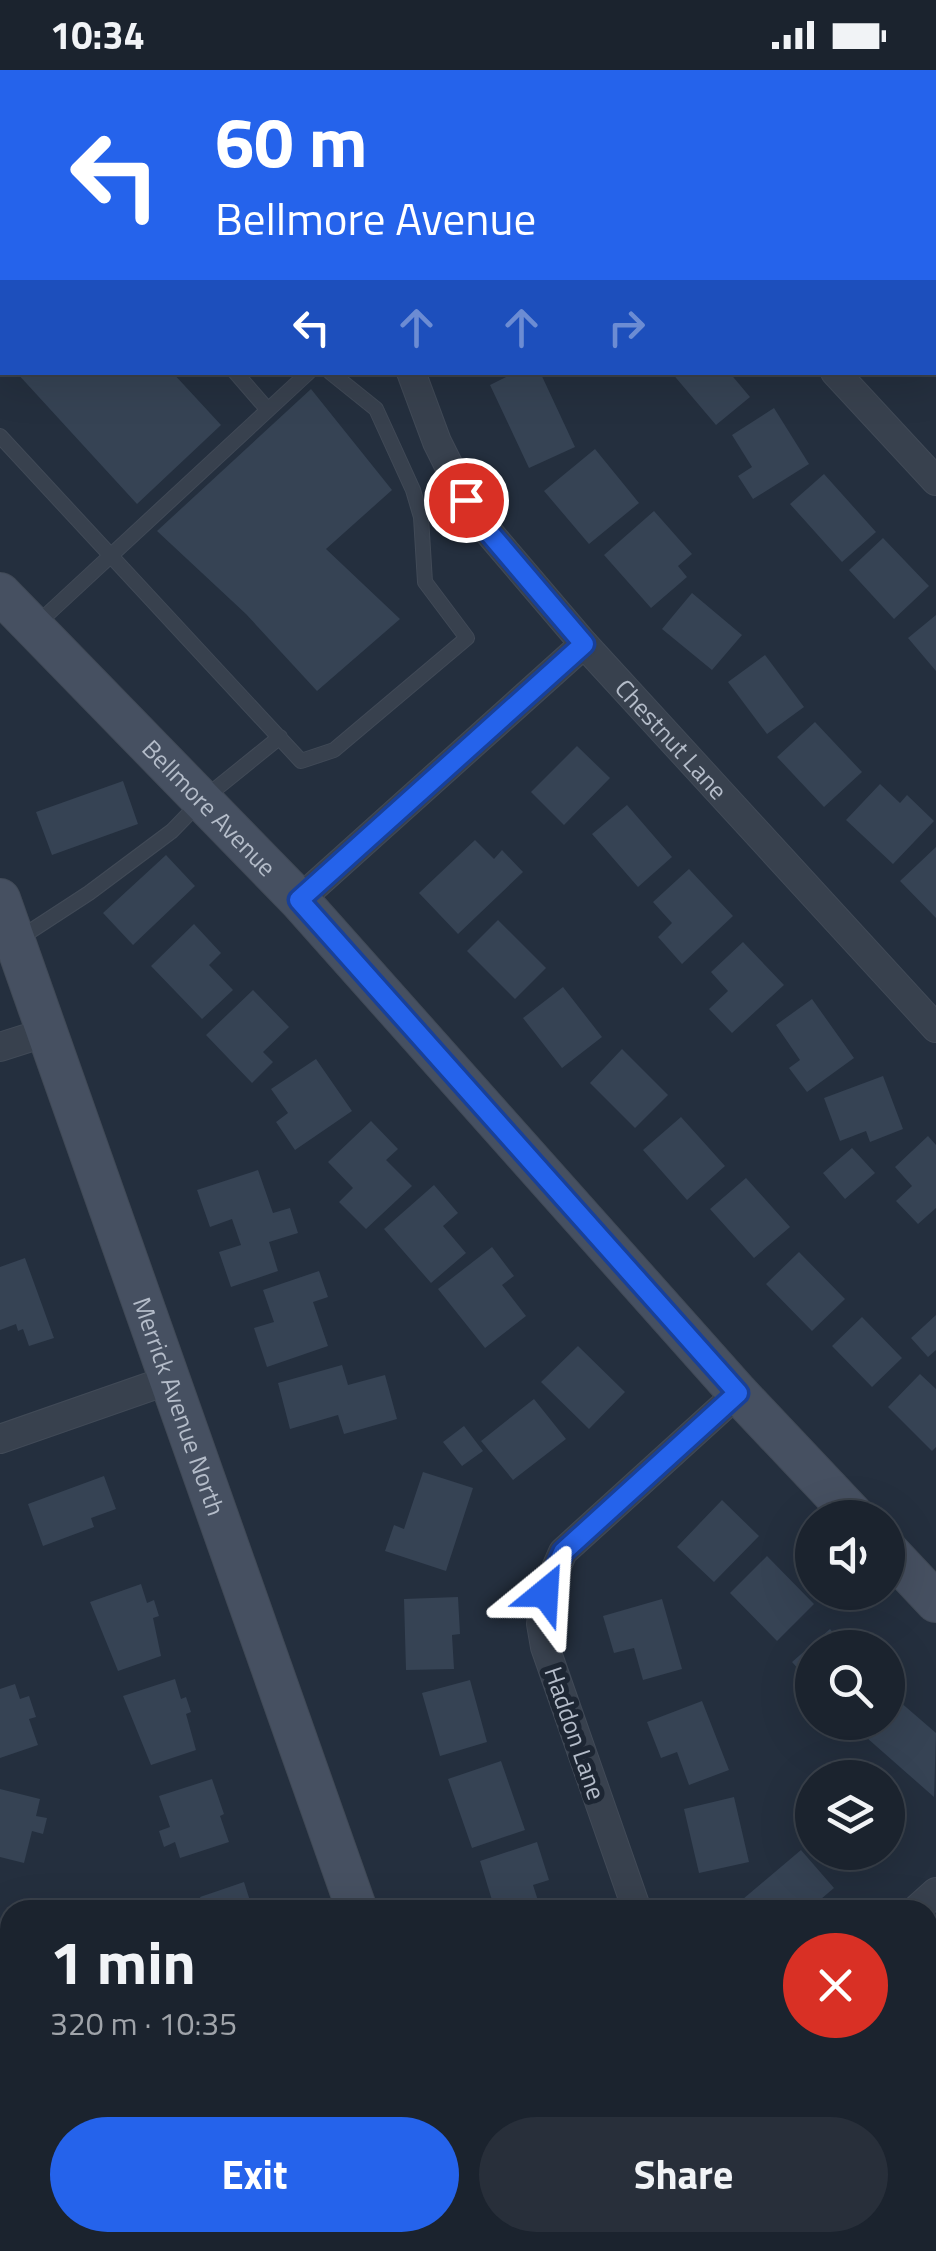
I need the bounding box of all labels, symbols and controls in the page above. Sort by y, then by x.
text: 10:34 [50,6,145,64]
text: 60 m [215,88,368,194]
icon: left [50,110,180,240]
text: Bellmore Avenue [215,184,536,252]
icon: left [284,300,339,355]
icon: ahead [389,300,444,355]
icon: ahead [494,300,549,355]
icon: right [599,300,654,355]
pin [424,458,509,543]
icon: arrive [439,473,494,528]
street label: Chestnut Lane [606,670,737,808]
street label: Bellmore Avenue [133,731,285,885]
street label: Merrick Avenue North [123,1292,235,1521]
map controls [795,1500,905,1870]
button: sound [795,1500,905,1610]
position arrow [493,1541,597,1645]
button: search [795,1630,905,1740]
street label: Haddon Lane [534,1661,616,1805]
button: layers [795,1760,905,1870]
text: 1 min [50,1916,196,2007]
button: close [783,1933,888,2038]
text: 320 m · 10:35 [50,1999,237,2047]
button: Exit [50,2117,459,2232]
button: Share [479,2117,888,2232]

